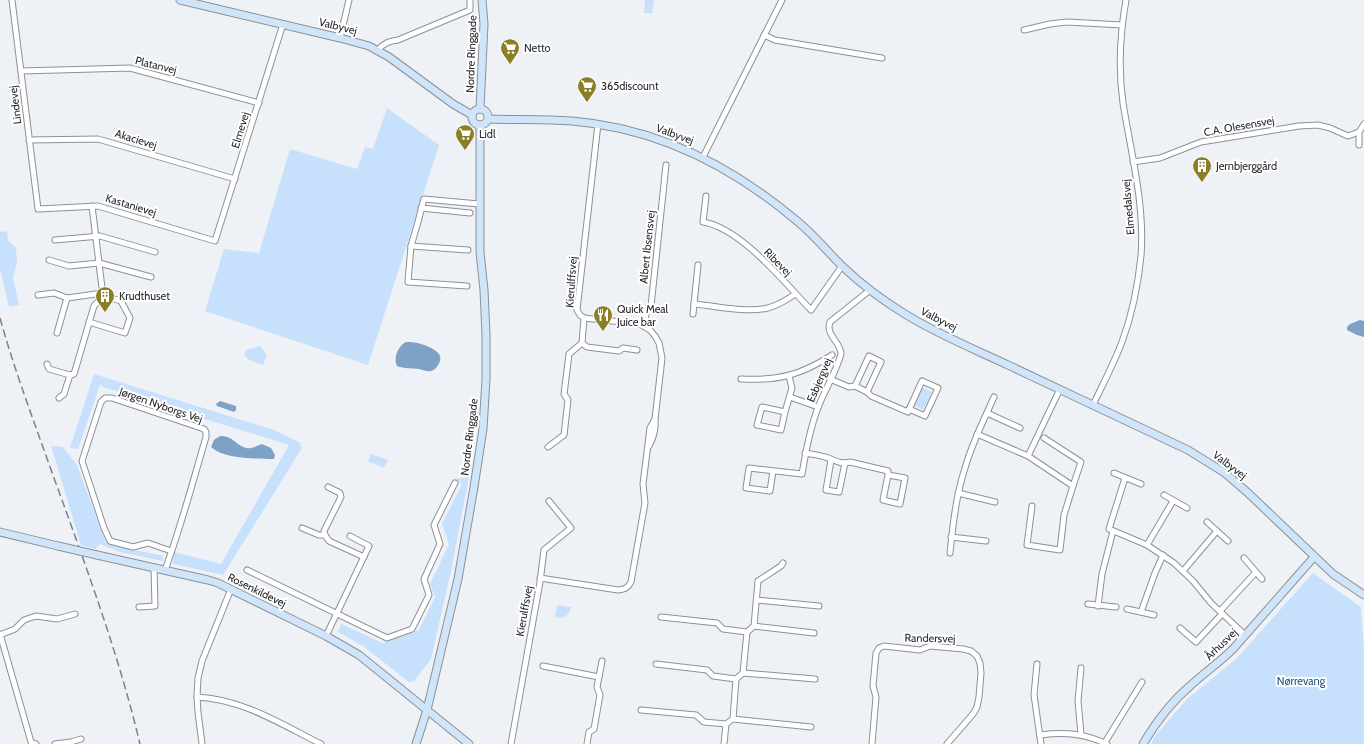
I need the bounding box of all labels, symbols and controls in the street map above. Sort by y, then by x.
street label: Valbyvej [317,14,359,38]
street label: Nordre Ringgade [463,15,479,93]
supermarket icon: Netto [499,37,521,65]
place label: Netto [524,41,551,55]
street label: Platanvej [134,53,178,77]
supermarket icon: 365discount [576,75,598,103]
place label: 365discount [601,79,659,93]
street label: Lindevej [6,85,24,125]
street label: Elmevej [228,110,252,150]
street label: C.A. Olesensvej [1203,113,1275,139]
street label: Valbyvej [654,121,696,147]
supermarket icon: Lidl [454,123,476,151]
street label: Akacievej [113,126,159,152]
place label: Lidl [479,127,496,141]
building icon: Jernbjerggård [1191,155,1213,183]
place label: Jernbjerggård [1215,159,1277,173]
street label: Elmedalsvej [1119,179,1137,235]
street label: Kastanievej [104,191,158,219]
street label: Albert Ibsensvej [636,210,658,284]
street label: Ribevej [761,245,795,279]
street label: Kierulffsvej [562,256,580,308]
building icon: Krudthuset [94,285,116,313]
place label: Krudthuset [119,289,170,303]
place label: Quick Meal Juice bar [616,302,669,329]
restaurant icon: Quick Meal Juice bar [592,304,614,332]
street label: Valbyvej [918,304,960,334]
street label: Esbjergvej [803,356,835,404]
street label: Jørgen Nyborgs Vej [117,384,204,426]
street label: Nordre Ringgade [457,397,481,476]
street label: Valbyvej [1210,448,1250,482]
street label: Rosenkildevej [225,570,289,610]
street label: Kierulffsvej [513,584,535,638]
street label: Århusvej [1201,624,1240,663]
street label: Randersvej [904,631,956,645]
park label: Nørrevang [1277,674,1326,688]

